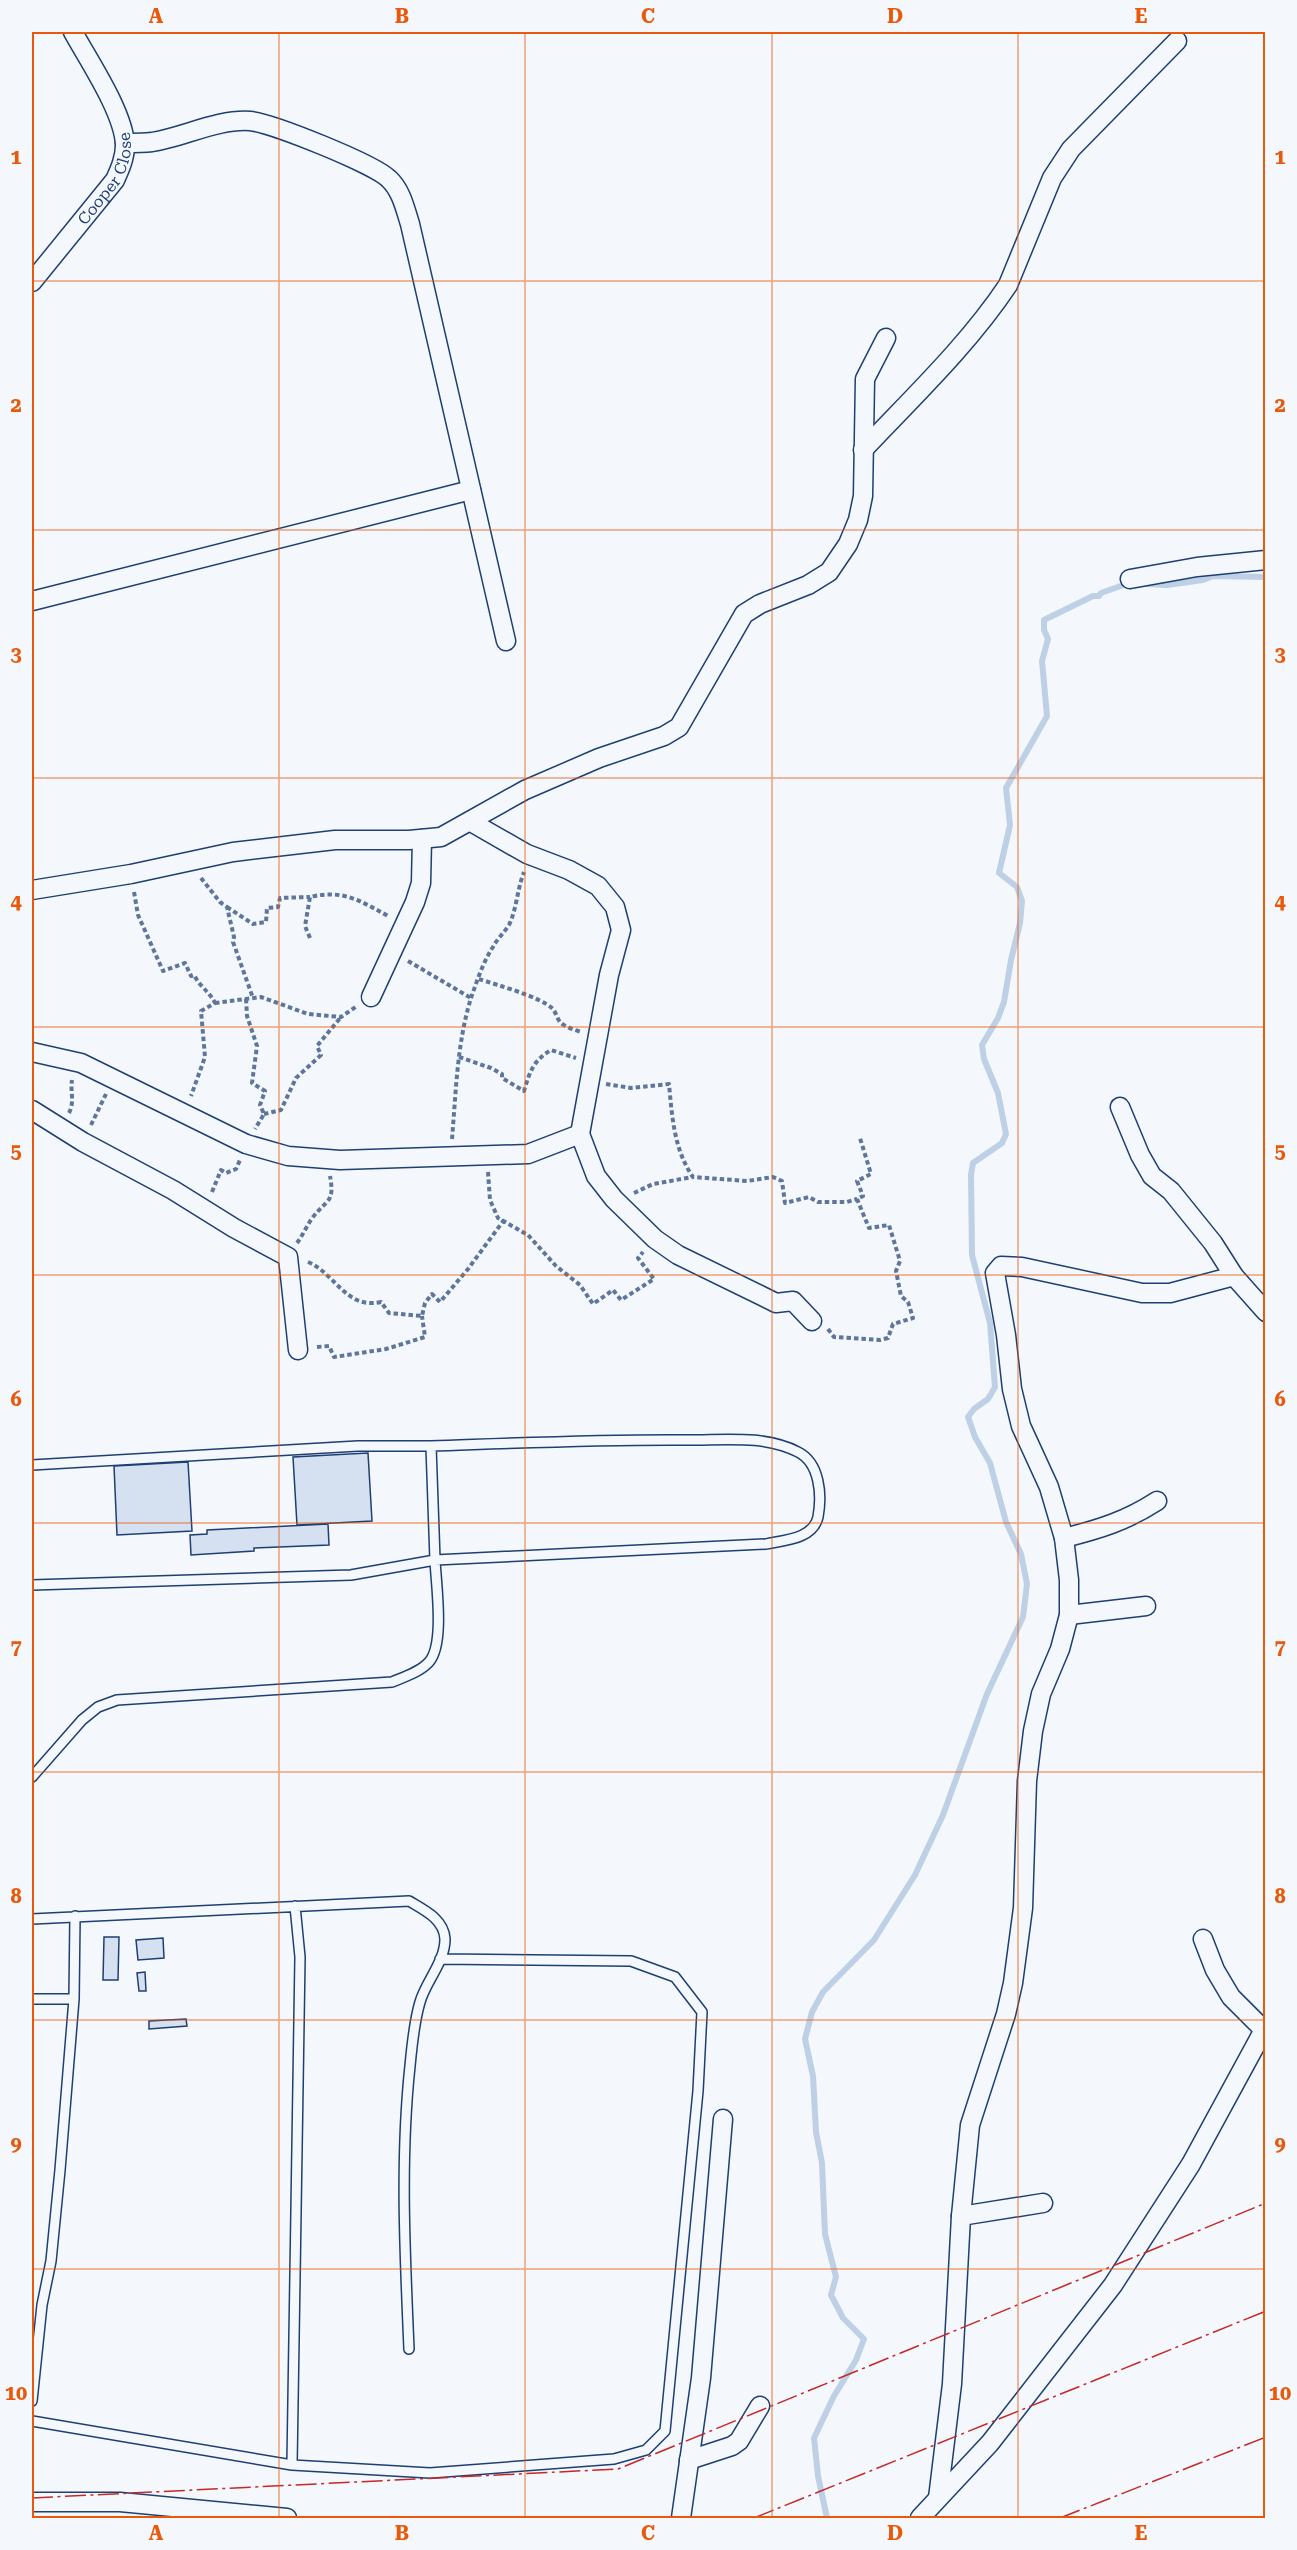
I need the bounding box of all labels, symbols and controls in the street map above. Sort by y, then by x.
text: A [149,4,164,28]
text: B [395,4,409,28]
text: C [641,4,655,28]
text: D [887,4,903,28]
text: E [1135,4,1148,28]
street label: Cooper Close [74,131,135,228]
text: 1 [10,145,22,169]
text: 1 [1274,145,1286,169]
text: 2 [10,393,22,417]
text: 2 [1274,393,1286,417]
text: 3 [10,642,22,666]
text: 3 [1274,642,1286,666]
text: 4 [10,890,22,914]
text: 4 [1274,890,1286,914]
text: 5 [10,1139,22,1163]
text: 5 [1274,1139,1286,1163]
text: 6 [10,1387,22,1411]
text: 6 [1274,1387,1286,1411]
text: 7 [10,1635,22,1659]
text: 7 [1274,1635,1286,1659]
text: 8 [10,1884,22,1908]
text: 8 [1274,1884,1286,1908]
text: 9 [10,2132,22,2156]
text: 9 [1274,2132,1286,2156]
text: 10 [5,2381,27,2405]
text: 10 [1269,2381,1291,2405]
text: A [149,2521,164,2545]
text: B [395,2521,409,2545]
text: C [641,2521,655,2545]
text: D [887,2521,903,2545]
text: E [1135,2521,1148,2545]

